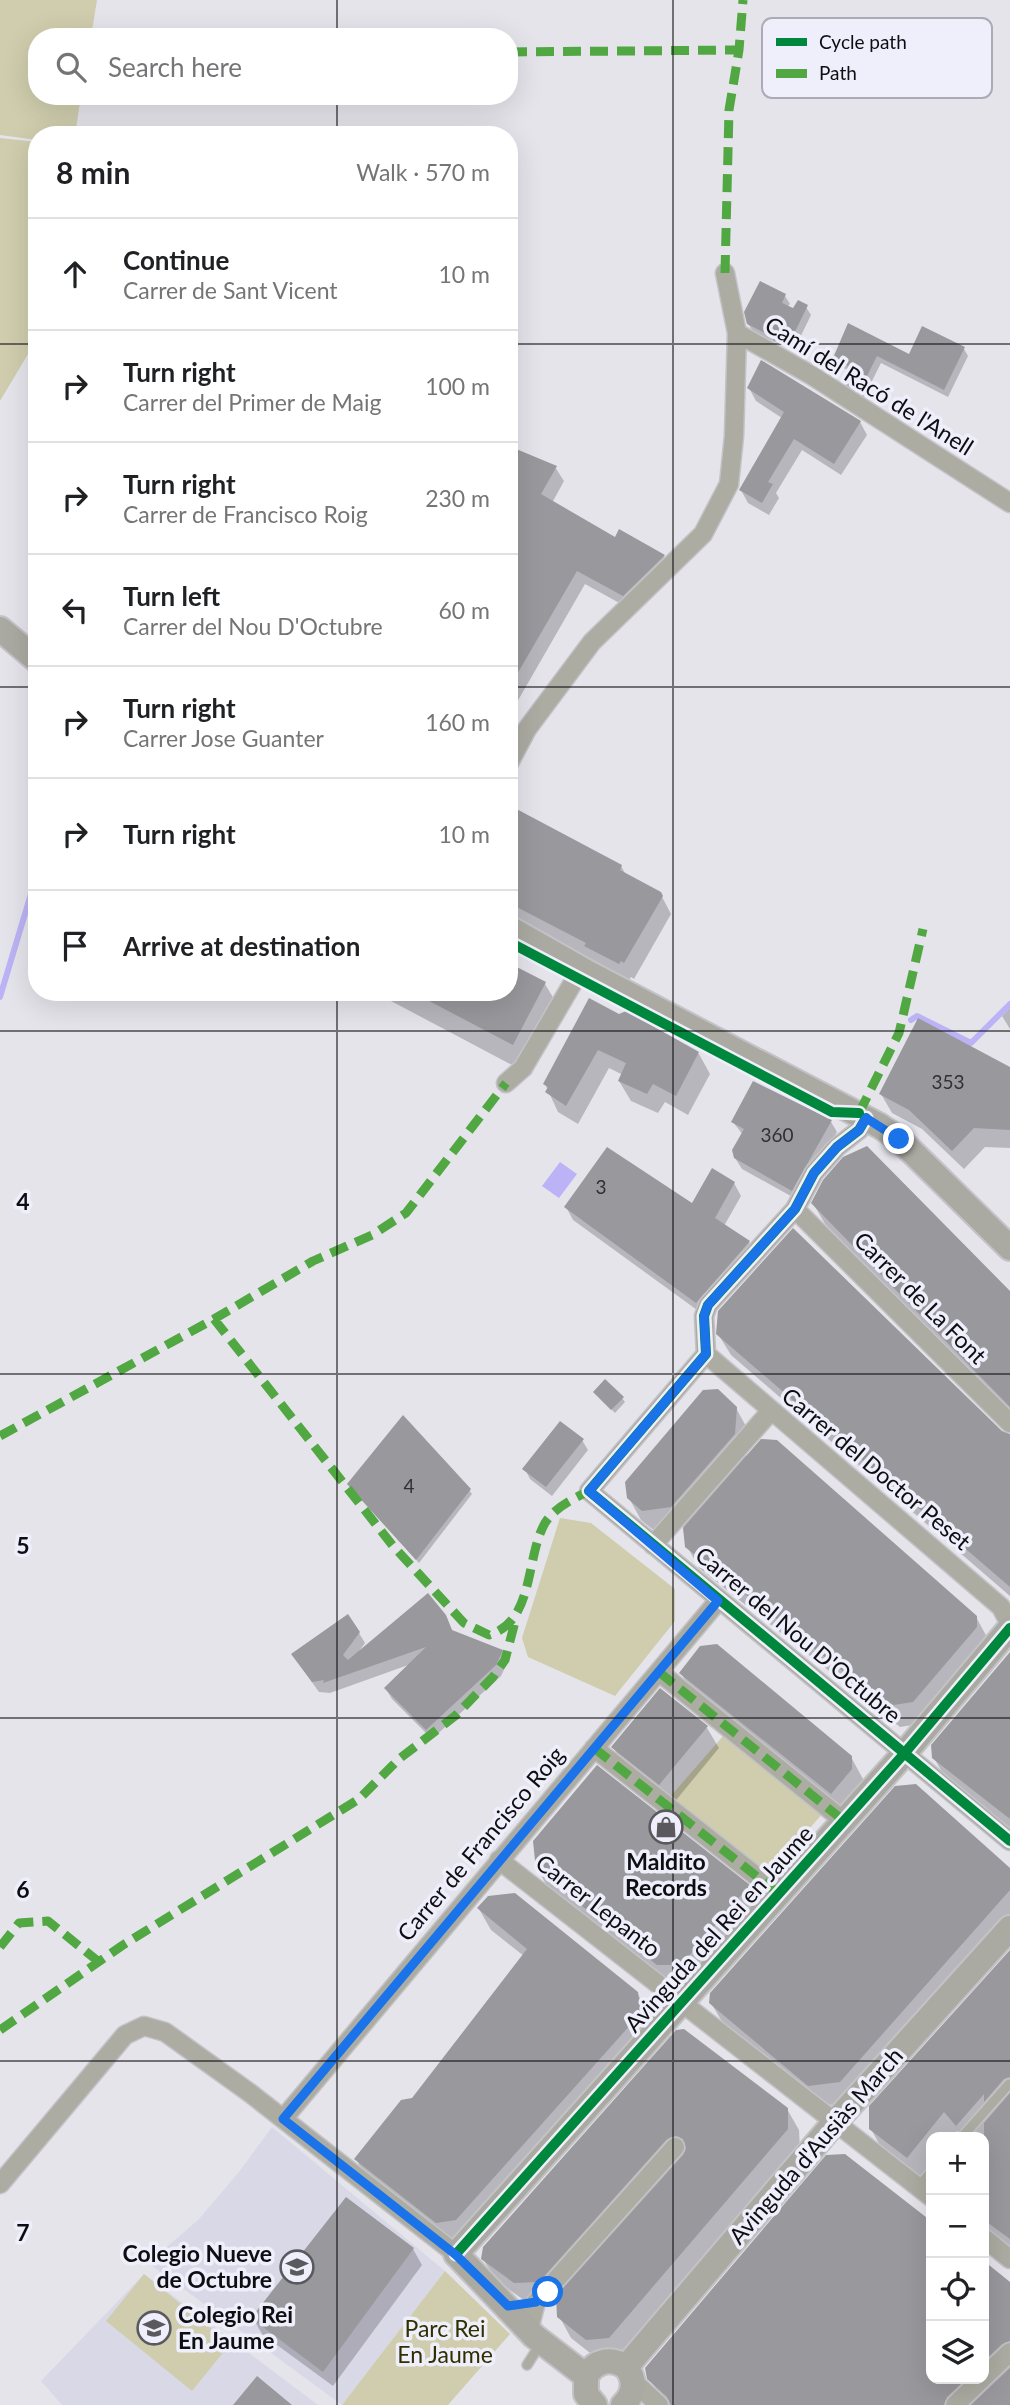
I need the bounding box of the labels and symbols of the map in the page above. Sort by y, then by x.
legend [762,18,992,98]
text: Cycle path [819,30,907,53]
text: Path [819,61,857,84]
street label: Camí del Racó de l'Anell [760,310,979,461]
house number: 353 [931,1070,965,1093]
house number: 360 [760,1123,794,1146]
route end [883,1123,914,1154]
house number: 3 [595,1175,607,1198]
text: 4 [16,1187,30,1215]
street label: Carrer de La Font [849,1226,993,1370]
street label: Carrer del Doctor Peset [777,1381,977,1556]
house number: 4 [403,1474,415,1497]
text: 5 [16,1531,30,1559]
street label: Carrer del Nou D'Octubre [690,1540,907,1728]
street label: Carrer de Francisco Roig [391,1741,570,1946]
shop icon: Maldito Records [647,1808,685,1846]
street label: Avinguda del Rei en Jaume [618,1819,818,2037]
place label: Maldito Records [625,1847,707,1901]
street label: Carrer Lepanto [531,1848,666,1963]
text: 6 [16,1875,30,1903]
street label: Avinguda d'Ausiàs March [722,2041,908,2249]
text: 7 [16,2218,30,2246]
place label: Colegio Nueve de Octubre [123,2239,272,2293]
school or university icon: Colegio Nueve de Octubre [278,2248,316,2286]
route start [532,2276,563,2307]
place label: Colegio Rei En Jaume [178,2300,293,2354]
school or university icon: Colegio Rei En Jaume [135,2309,173,2347]
park label: Parc Rei En Jaume [397,2314,493,2368]

